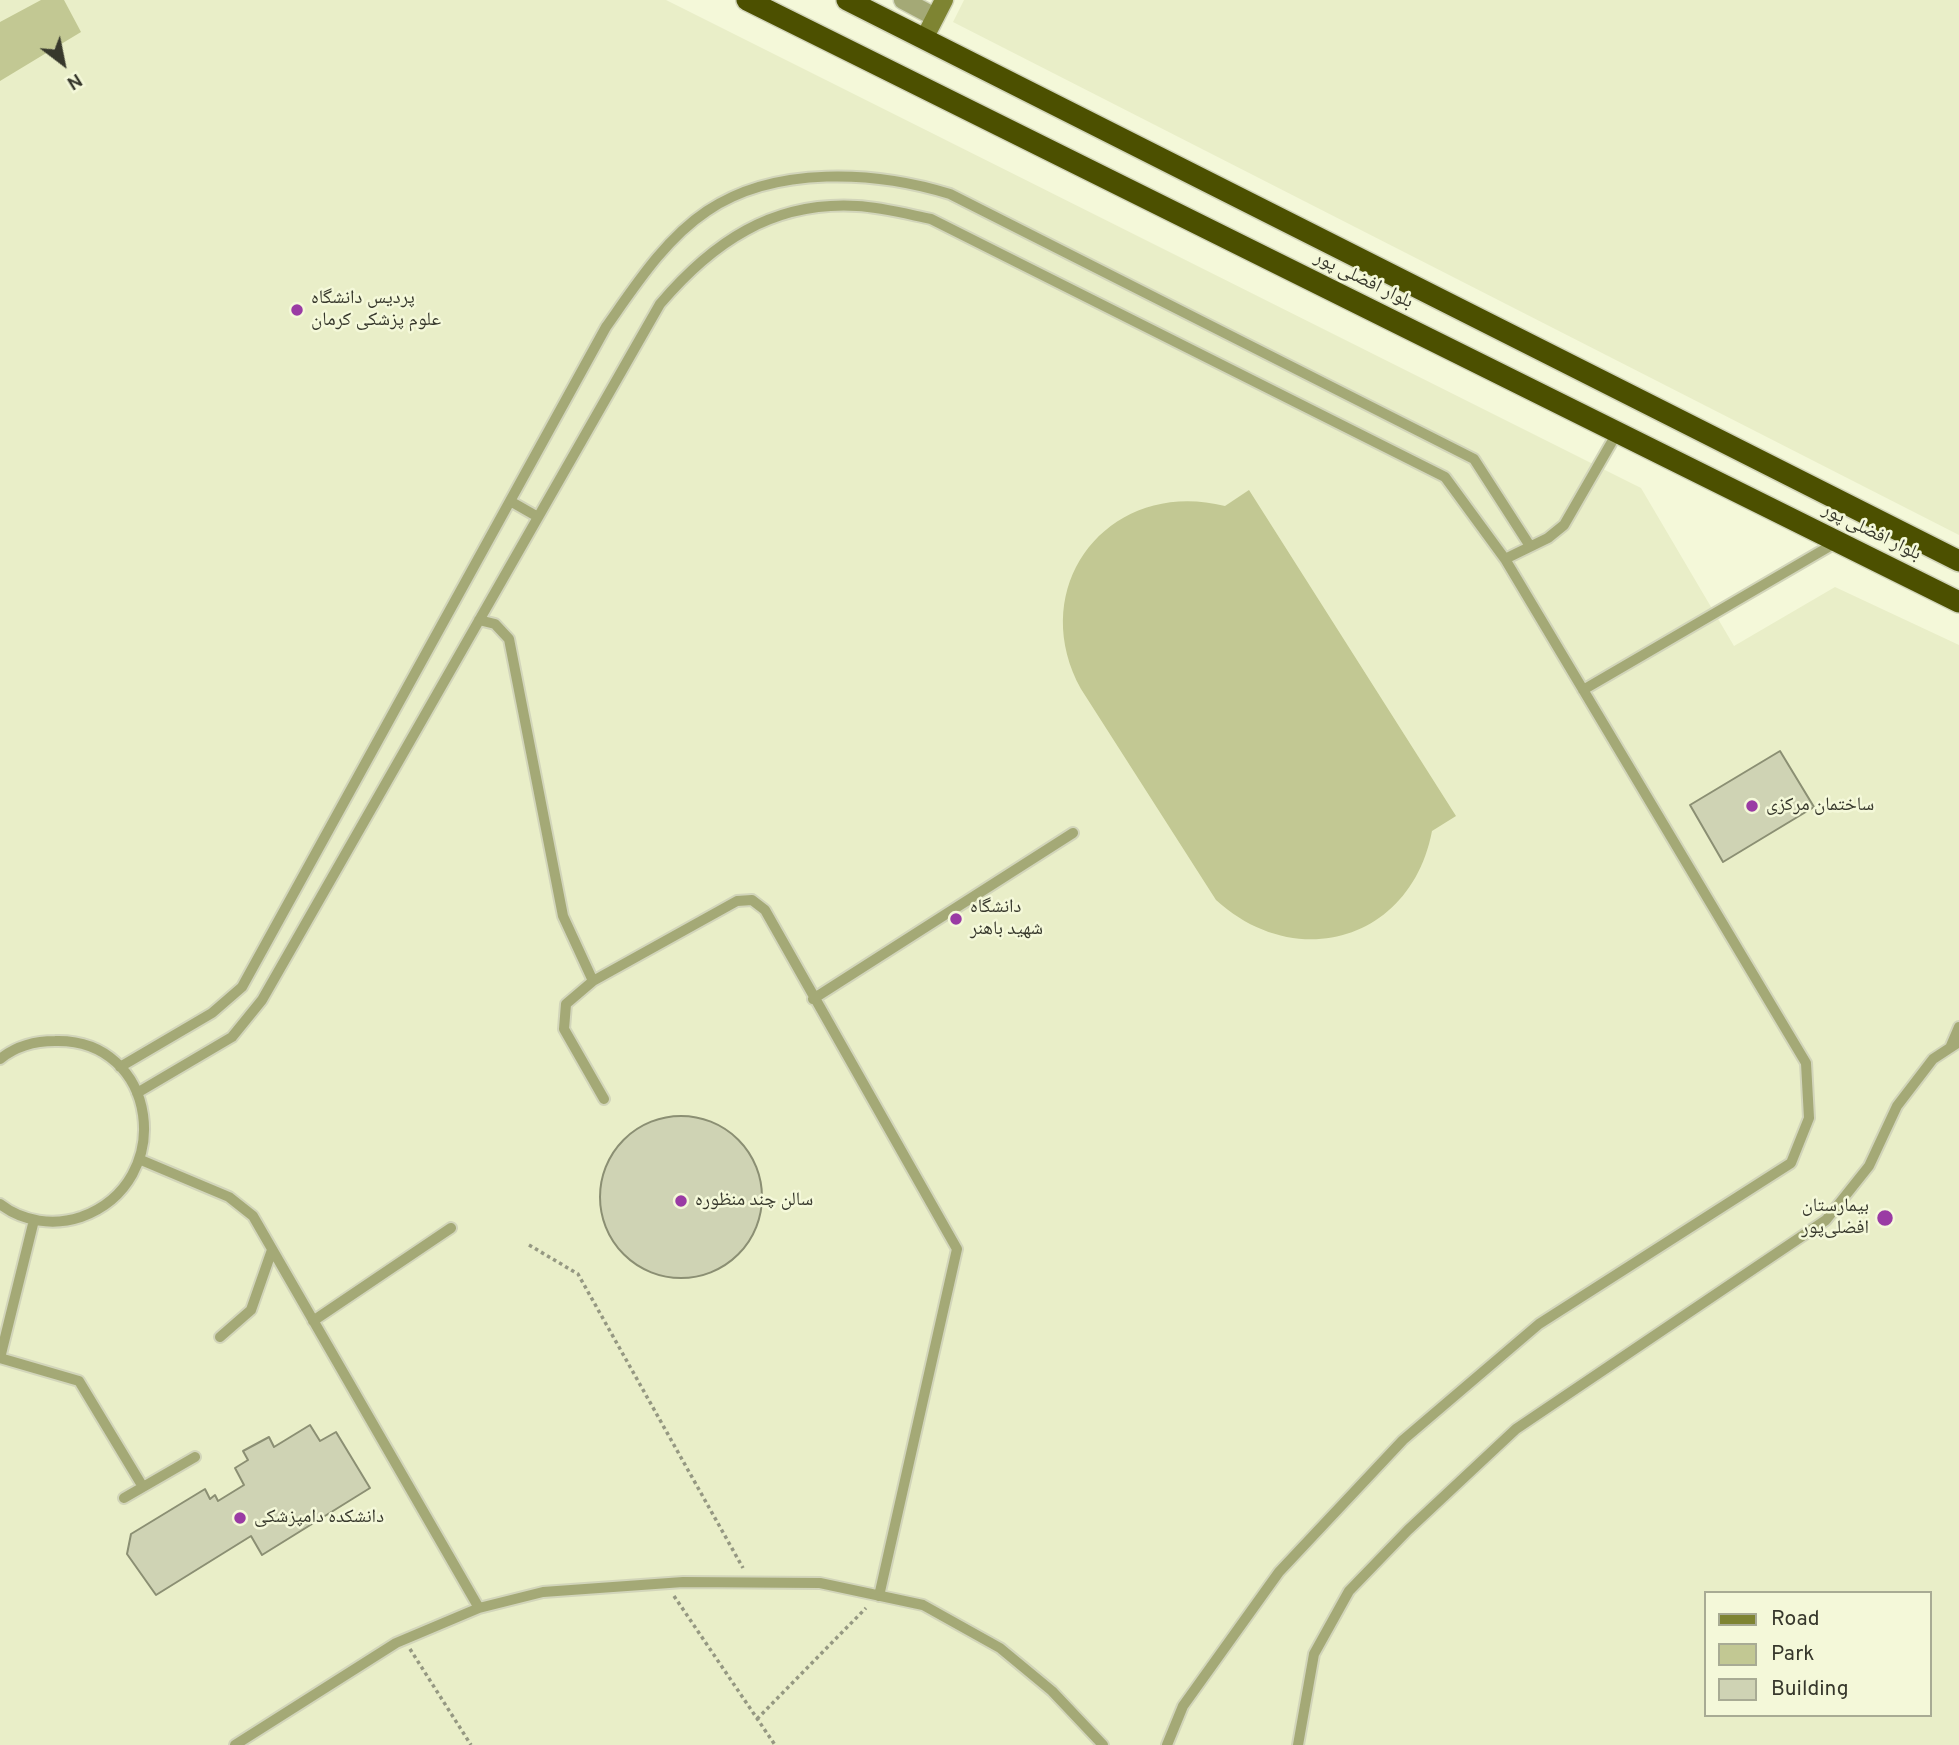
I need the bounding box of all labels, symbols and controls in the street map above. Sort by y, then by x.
north arrow [28,28,98,98]
text: N [62,67,86,95]
street label: بلوار افضلی پور [1310,247,1416,315]
place label: پردیس دانشگاه علوم پزشکی کرمان [311,288,441,332]
marker: پردیس دانشگاه علوم پزشکی کرمان [289,302,305,318]
street label: بلوار افضلی پور [1818,499,1924,567]
place label: ساختمان مرکزی [1766,795,1874,817]
marker: ساختمان مرکزی [1744,798,1760,814]
place label: دانشگاه شهید باهنر [970,897,1043,941]
marker: دانشگاه شهید باهنر [948,911,964,927]
place label: سالن چند منظوره [695,1190,813,1212]
marker: سالن چند منظوره [673,1193,689,1209]
place label: بیمارستان افضلی‌پور [1801,1196,1869,1240]
marker: بیمارستان افضلی‌پور [1875,1208,1895,1228]
place label: دانشکده دامپزشکی [254,1507,384,1529]
marker: دانشکده دامپزشکی [232,1510,248,1526]
legend [1703,1591,1931,1717]
text: Road [1771,1606,1820,1633]
text: Park [1771,1641,1814,1668]
text: Building [1771,1676,1849,1703]

